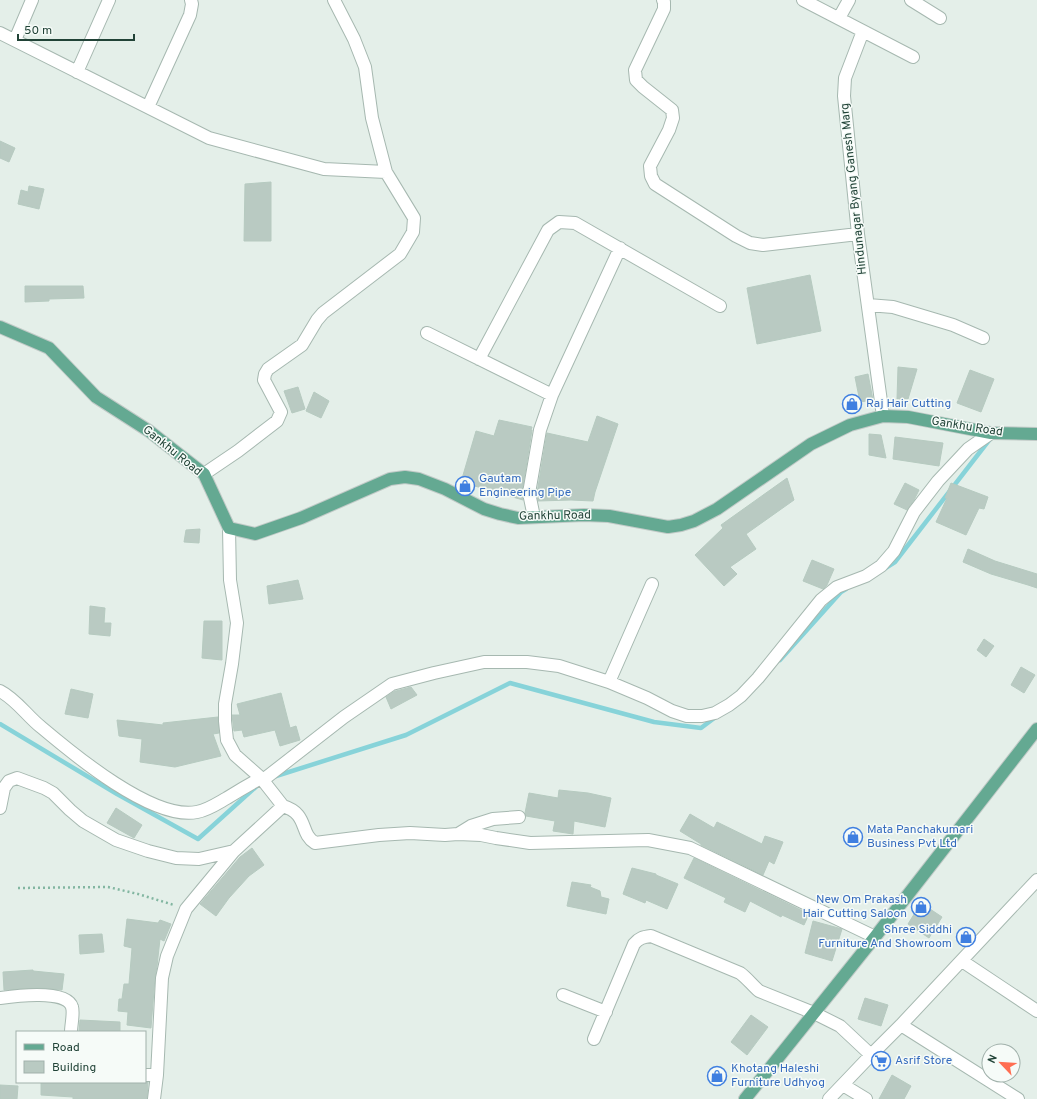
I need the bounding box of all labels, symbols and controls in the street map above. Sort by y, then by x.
scale bar [18,16,134,42]
text: 50 m [24,23,52,39]
street label: Hindunagar Byang Ganesh Marg [837,102,871,276]
shop icon: Raj Hair Cutting [841,393,863,415]
place label: Raj Hair Cutting [866,396,951,412]
street label: Gankhu Road [930,413,1004,441]
street label: Gankhu Road [139,422,205,480]
place label: Gautam Engineering Pipe [479,471,571,501]
shop icon: Gautam Engineering Pipe [454,475,476,497]
street label: Gankhu Road [519,507,591,525]
place label: Mata Panchakumari Business Pvt Ltd [867,822,973,852]
shop icon: Mata Panchakumari Business Pvt Ltd [842,826,864,848]
place label: New Om Prakash Hair Cutting Saloon [802,892,907,922]
shop icon: New Om Prakash Hair Cutting Saloon [910,896,932,918]
place label: Shree Siddhi Furniture And Showroom [818,922,952,952]
shop icon: Shree Siddhi Furniture And Showroom [955,926,977,948]
legend [16,1031,146,1083]
text: Road [52,1040,80,1056]
north arrow [981,1043,1021,1083]
supermarket icon: Asrif Store [870,1050,892,1072]
place label: Asrif Store [895,1053,952,1069]
text: N [985,1053,1001,1066]
text: Building [52,1060,96,1076]
place label: Khotang Haleshi Furniture Udhyog [731,1061,825,1091]
shop icon: Khotang Haleshi Furniture Udhyog [706,1065,728,1087]

